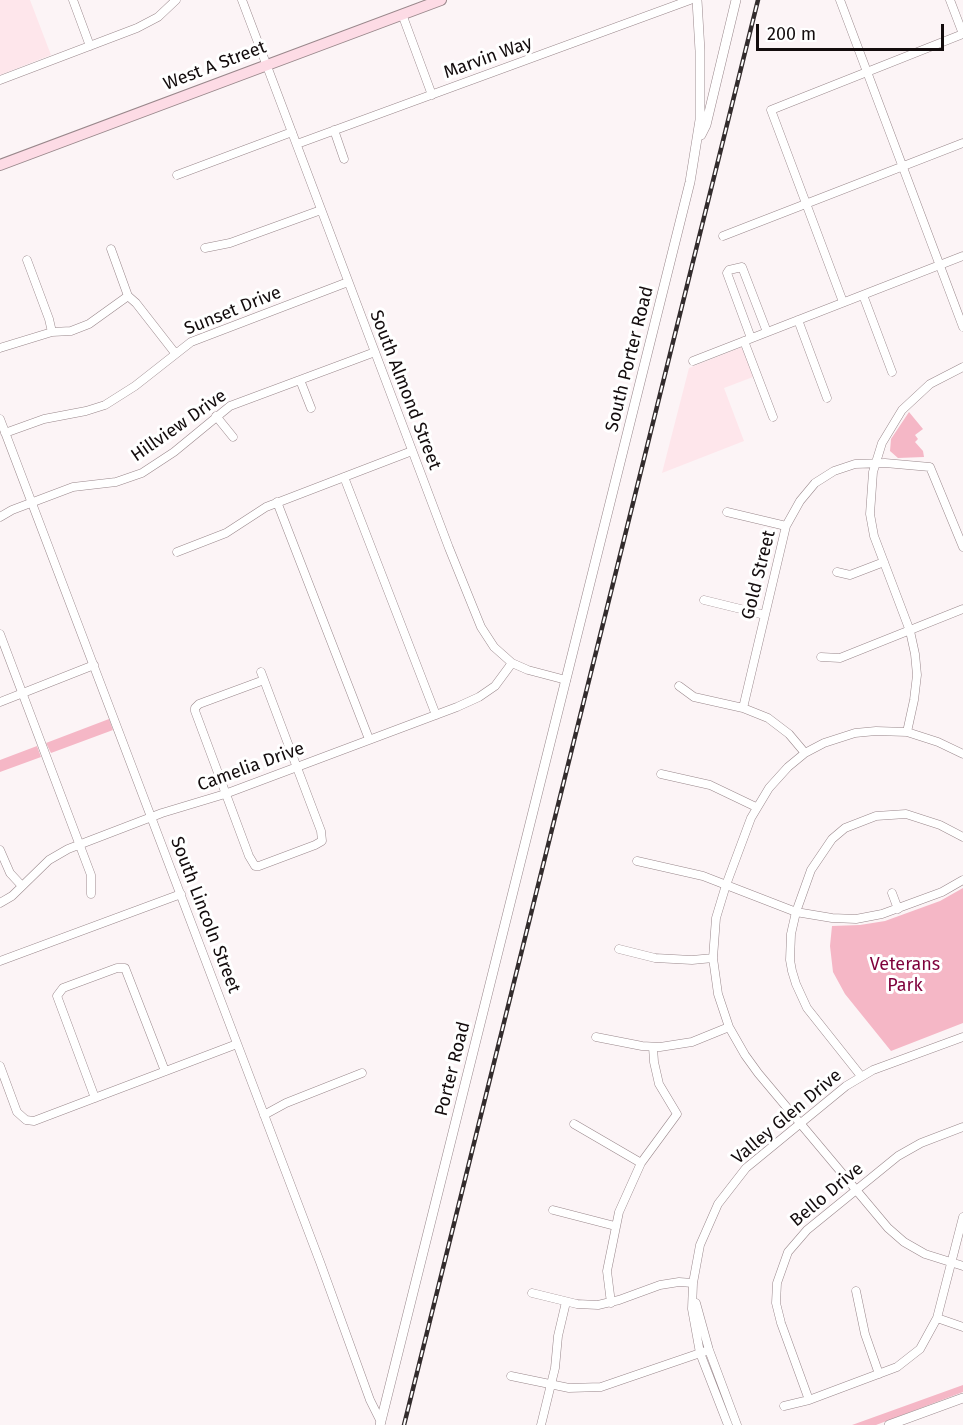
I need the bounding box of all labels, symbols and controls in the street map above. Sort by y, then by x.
scale bar [759,12,946,50]
text: 200 m [767,23,816,45]
street label: Marvin Way [441,32,535,84]
street label: West A Street [161,37,269,95]
street label: Sunset Drive [181,282,285,340]
street label: South Porter Road [601,284,659,434]
street label: South Almond Street [365,307,445,473]
street label: Hillview Drive [127,385,231,467]
street label: Gold Street [737,528,781,622]
street label: Camelia Drive [195,738,307,796]
street label: South Lincoln Street [165,834,245,996]
park label: Veterans Park [870,954,940,996]
street label: Porter Road [431,1020,475,1118]
street label: Valley Glen Drive [728,1065,846,1169]
street label: Bello Drive [786,1158,868,1232]

